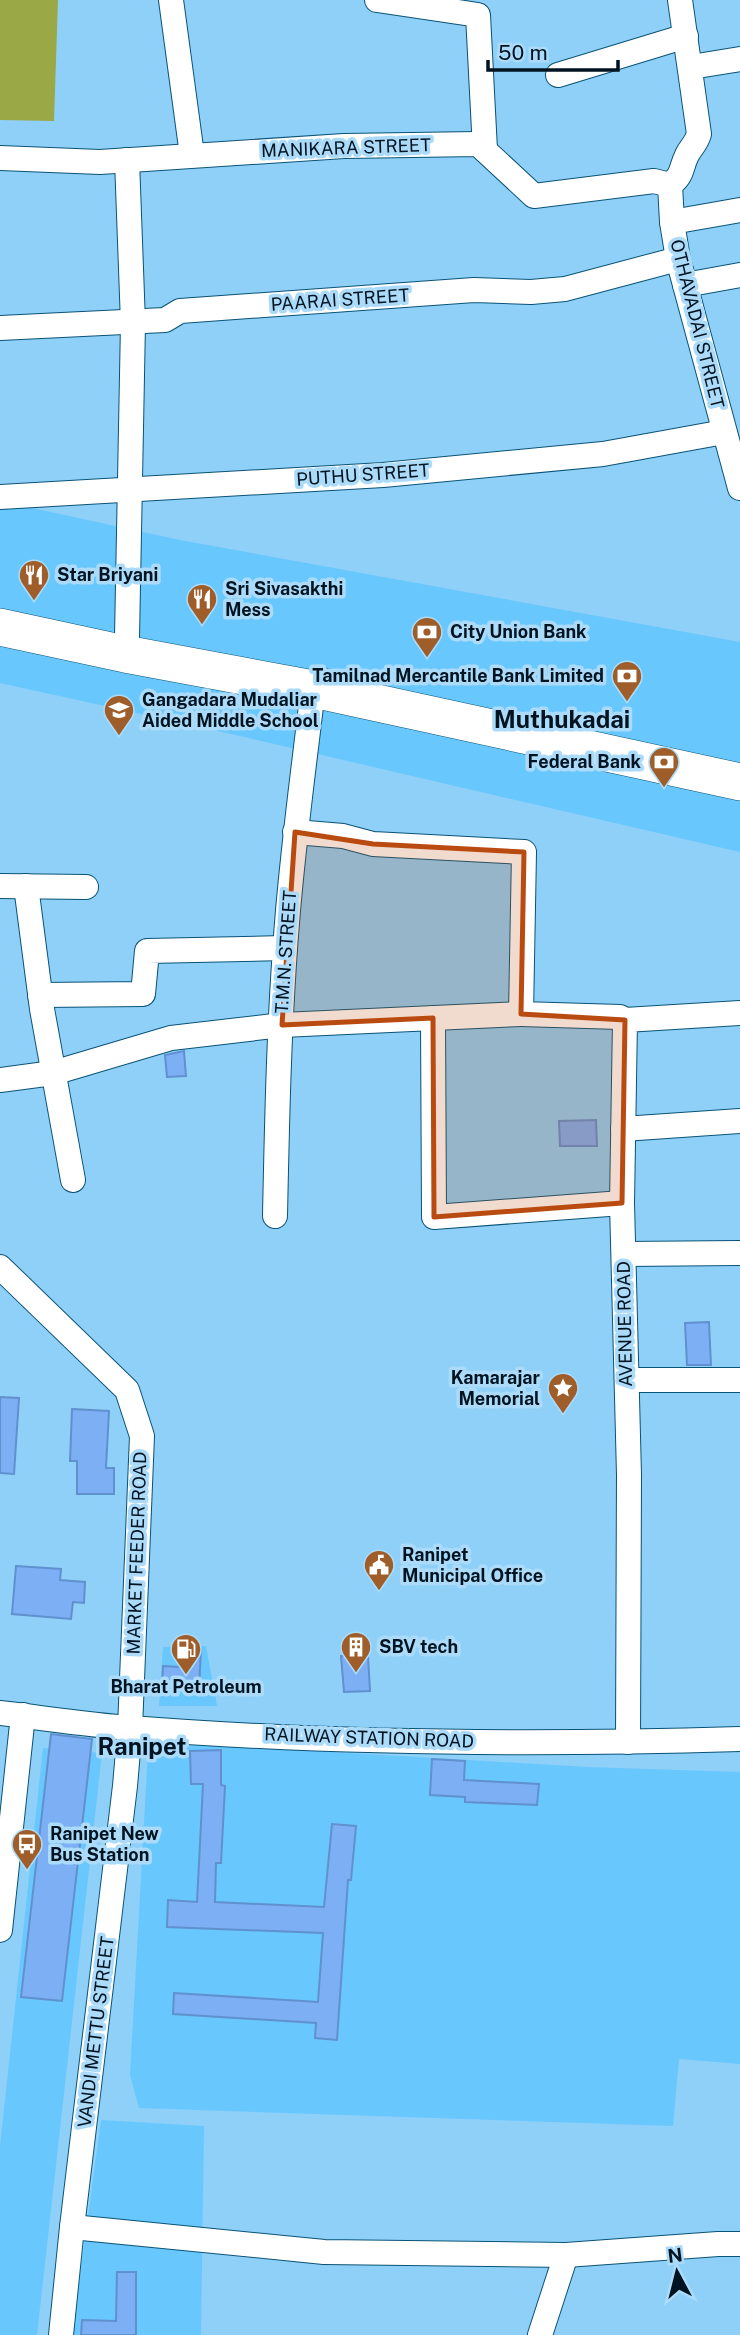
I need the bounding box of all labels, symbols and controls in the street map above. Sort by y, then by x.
scale bar [488,28,618,72]
text: 50 m [498,40,548,65]
street label: MANIKARA STREET [261,134,432,161]
street label: OTHAVADAI STREET [666,237,729,411]
street label: PAARAI STREET [270,284,410,315]
street label: PUTHU STREET [296,459,431,490]
restaurant icon: Star Briyani [17,558,51,602]
place label: Star Briyani [57,564,158,585]
place label: Sri Sivasakthi Mess [225,578,343,620]
restaurant icon: Sri Sivasakthi Mess [185,582,219,626]
bank icon: City Union Bank [410,615,444,659]
place label: City Union Bank [450,621,587,642]
bank icon: Tamilnad Mercantile Bank Limited [610,659,644,703]
place label: Tamilnad Mercantile Bank Limited [312,665,604,686]
place label: Gangadara Mudaliar Aided Middle School [142,689,319,731]
school or university icon: Gangadara Mudaliar Aided Middle School [102,693,136,737]
district label: Muthukadai [494,705,630,733]
bank icon: Federal Bank [647,745,681,789]
place label: Federal Bank [528,751,642,772]
street label: T.M.N. STREET [271,889,300,1014]
street label: AVENUE ROAD [613,1261,636,1387]
place label: Kamarajar Memorial [451,1367,541,1409]
place icon: Kamarajar Memorial [546,1371,580,1415]
street label: MARKET FEEDER ROAD [122,1451,151,1655]
place label: Ranipet Municipal Office [402,1544,543,1586]
public building icon: Ranipet Municipal Office [362,1548,396,1592]
building icon: SBV tech [339,1630,373,1674]
fuel station icon: Bharat Petroleum [169,1632,203,1676]
place label: SBV tech [379,1636,458,1657]
place label: Bharat Petroleum [110,1676,262,1697]
street label: RAILWAY STATION ROAD [264,1723,474,1752]
district label: Ranipet [98,1732,186,1760]
place label: Ranipet New Bus Station [50,1823,159,1865]
bus stop icon: Ranipet New Bus Station [10,1827,44,1871]
street label: VANDI METTU STREET [73,1935,118,2129]
north arrow [642,2237,712,2307]
text: N [666,2243,684,2267]

